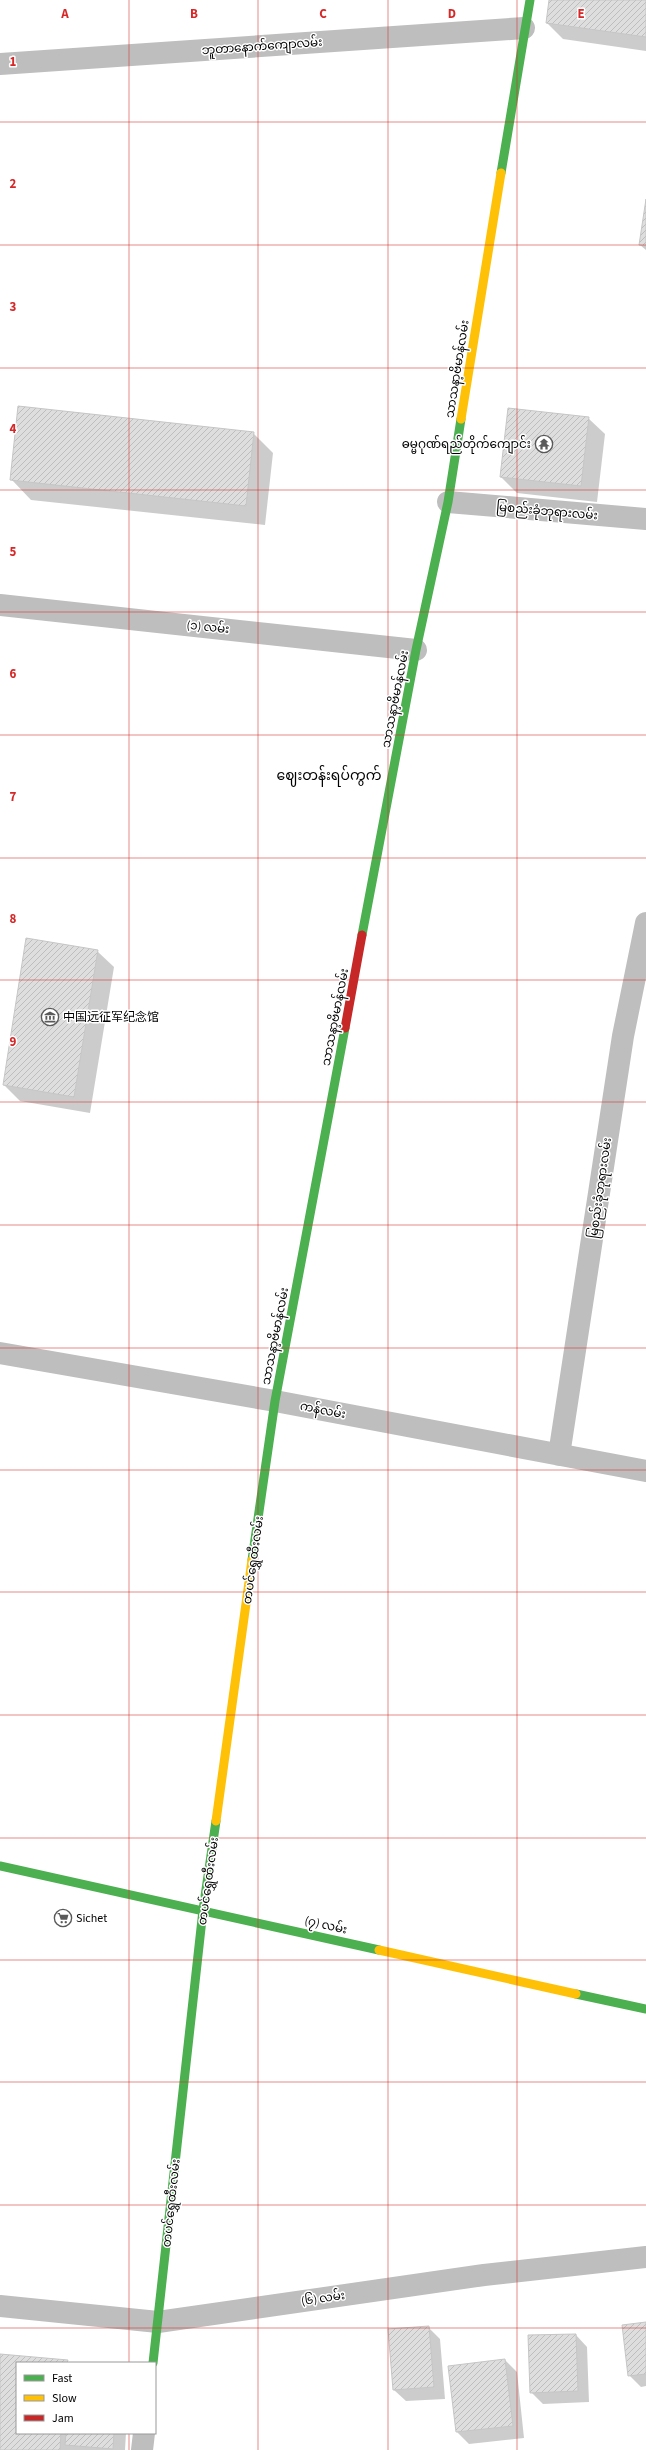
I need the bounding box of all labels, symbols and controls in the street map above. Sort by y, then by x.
text: A [60,5,69,23]
text: B [190,5,198,23]
text: C [319,5,327,23]
text: D [448,5,456,23]
text: E [577,5,585,23]
street label: ဘူတာနောက်ကျောလမ်း [201,33,323,60]
text: 1 [10,53,17,71]
text: 2 [10,175,17,193]
text: 3 [10,298,17,316]
street label: သာသနာ့ဗိမာန်လမ်း [440,319,475,420]
text: 4 [10,420,17,438]
temple icon: ဓမ္မဂုဏ်ရည်တိုက်ကျောင်း [534,434,554,454]
place label: ဓမ္မဂုဏ်ရည်တိုက်ကျောင်း [402,435,531,454]
street label: မြစည်းခုံဘုရားလမ်း [495,498,598,525]
text: 5 [10,543,17,561]
street label: (၁) လမ်း [186,616,230,638]
street label: သာသနာ့ဗိမာန်လမ်း [377,649,414,750]
text: 6 [10,665,17,683]
district label: ဈေးတန်းရပ်ကွက် [277,765,381,787]
text: 7 [10,788,17,806]
text: 8 [10,910,17,928]
street label: သာသနာ့ဗိမာန်လမ်း [317,967,354,1068]
museum icon: 中国远征军纪念馆 [40,1007,60,1027]
place label: 中国远征军纪念馆 [63,1009,159,1026]
text: 9 [10,1033,17,1051]
street label: မြစည်းခုံဘုရားလမ်း [584,1136,617,1240]
street label: သာသနာ့ဗိမာန်လမ်း [257,1286,294,1387]
street label: ကန်လမ်း [298,1397,347,1424]
street label: တပင်ရွှေထီးလမ်း [238,1515,269,1605]
street label: တပင်ရွှေထီးလမ်း [193,1836,224,1926]
supermarket icon: Sichet [53,1908,73,1928]
place label: Sichet [76,1910,107,1927]
street label: (၇) လမ်း [303,1911,349,1940]
street label: တပင်ရွှေထီးလမ်း [157,2158,186,2248]
street label: (၆) လမ်း [300,2286,346,2310]
legend [16,2362,156,2434]
text: Fast [52,2370,72,2387]
text: Slow [52,2390,77,2407]
text: Jam [52,2410,74,2427]

